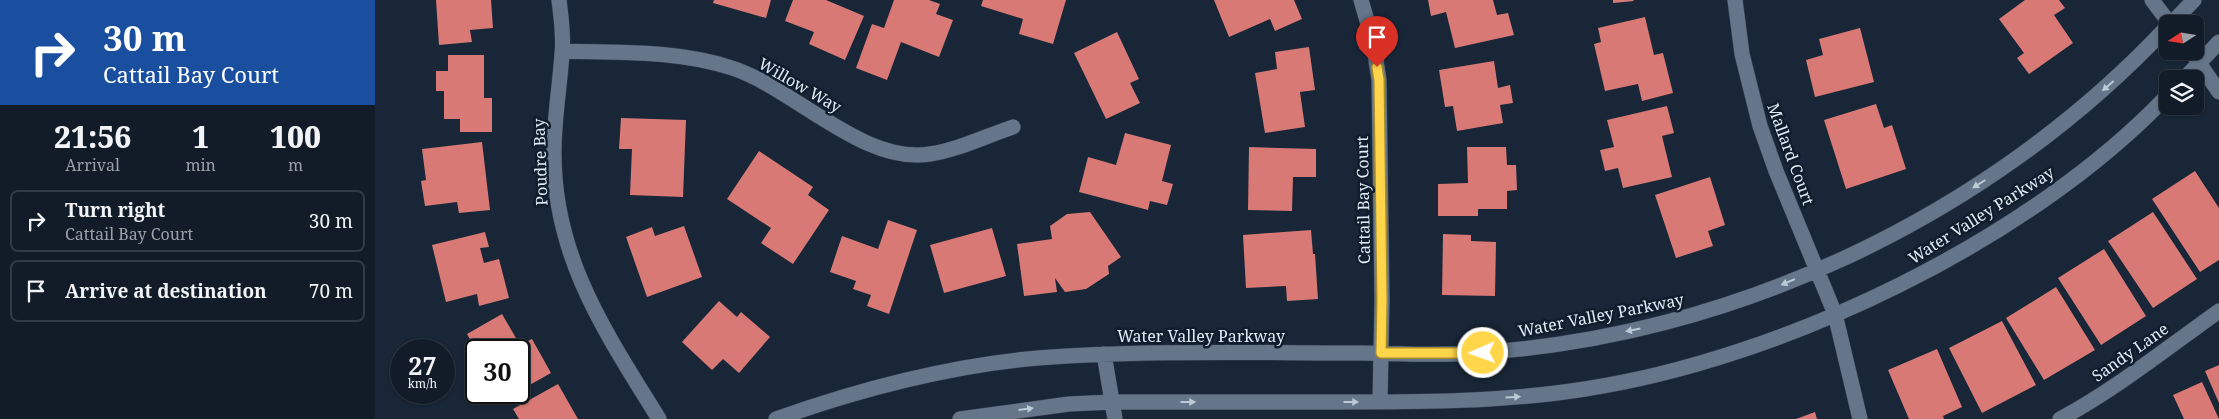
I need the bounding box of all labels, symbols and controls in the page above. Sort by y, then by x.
text: 30 m [103,14,186,61]
north arrow [2159,15,2204,60]
map controls [2159,15,2204,115]
pin [1356,16,1398,67]
icon: right [20,20,85,85]
icon: arrive [1363,23,1391,51]
street label: Willow Way [755,52,846,118]
text: Cattail Bay Court [103,59,279,89]
button: layers [2159,70,2204,115]
one-way arrow [2103,80,2115,92]
street label: Mallard Court [1762,100,1820,208]
text: 21:56 [54,116,131,157]
text: 1 [192,116,209,157]
text: 100 [270,116,321,157]
street label: Poudre Bay [527,117,553,206]
street label: Cattail Bay Court [1351,135,1375,264]
text: Arrival [65,154,120,176]
text: min [185,154,216,176]
text: m [288,154,303,176]
street label: Water Valley Parkway [1904,161,2059,269]
one-way arrow [1972,180,1985,189]
text: Turn right [65,197,165,223]
icon: right [22,207,50,235]
text: 30 m [309,208,353,234]
text: Cattail Bay Court [65,223,193,245]
icon: arrive [22,277,50,305]
text: Arrive at destination [65,278,267,304]
text: 70 m [309,278,353,304]
one-way arrow [1781,279,1795,287]
street label: Water Valley Parkway [1516,288,1687,342]
street label: Sandy Lane [2087,317,2173,387]
street label: Water Valley Parkway [1117,325,1286,347]
position arrow [1456,326,1508,378]
one-way arrow [1625,326,1640,334]
speed limit sign: 30 [465,339,530,404]
text: 27 [408,348,437,382]
text: km/h [408,375,437,392]
one-way arrow [1505,393,1521,401]
one-way arrow [1180,398,1196,406]
one-way arrow [1343,398,1359,406]
one-way arrow [1018,405,1034,413]

